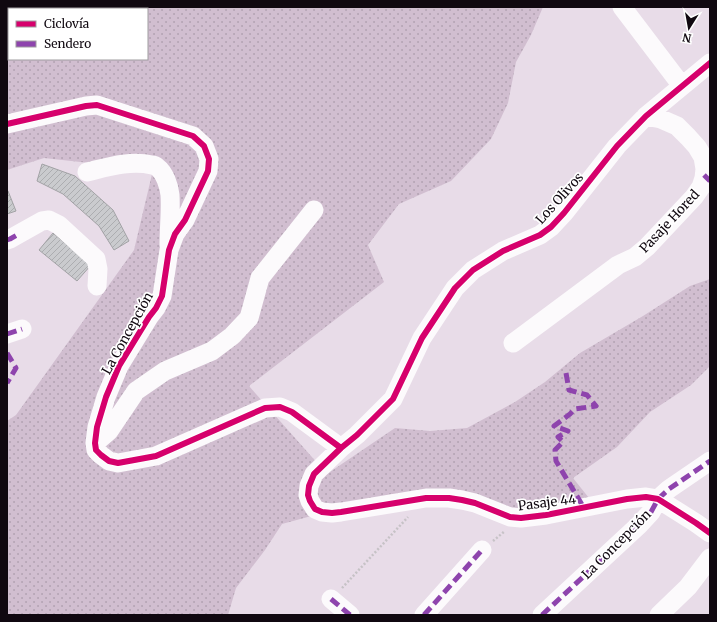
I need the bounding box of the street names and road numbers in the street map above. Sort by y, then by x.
street label: Los Olivos [532,169,587,228]
street label: Pasaje Hored [636,186,703,257]
street label: La Concepción [98,289,157,377]
street label: Pasaje 44 [517,490,577,514]
street label: La Concepción [578,506,655,583]

